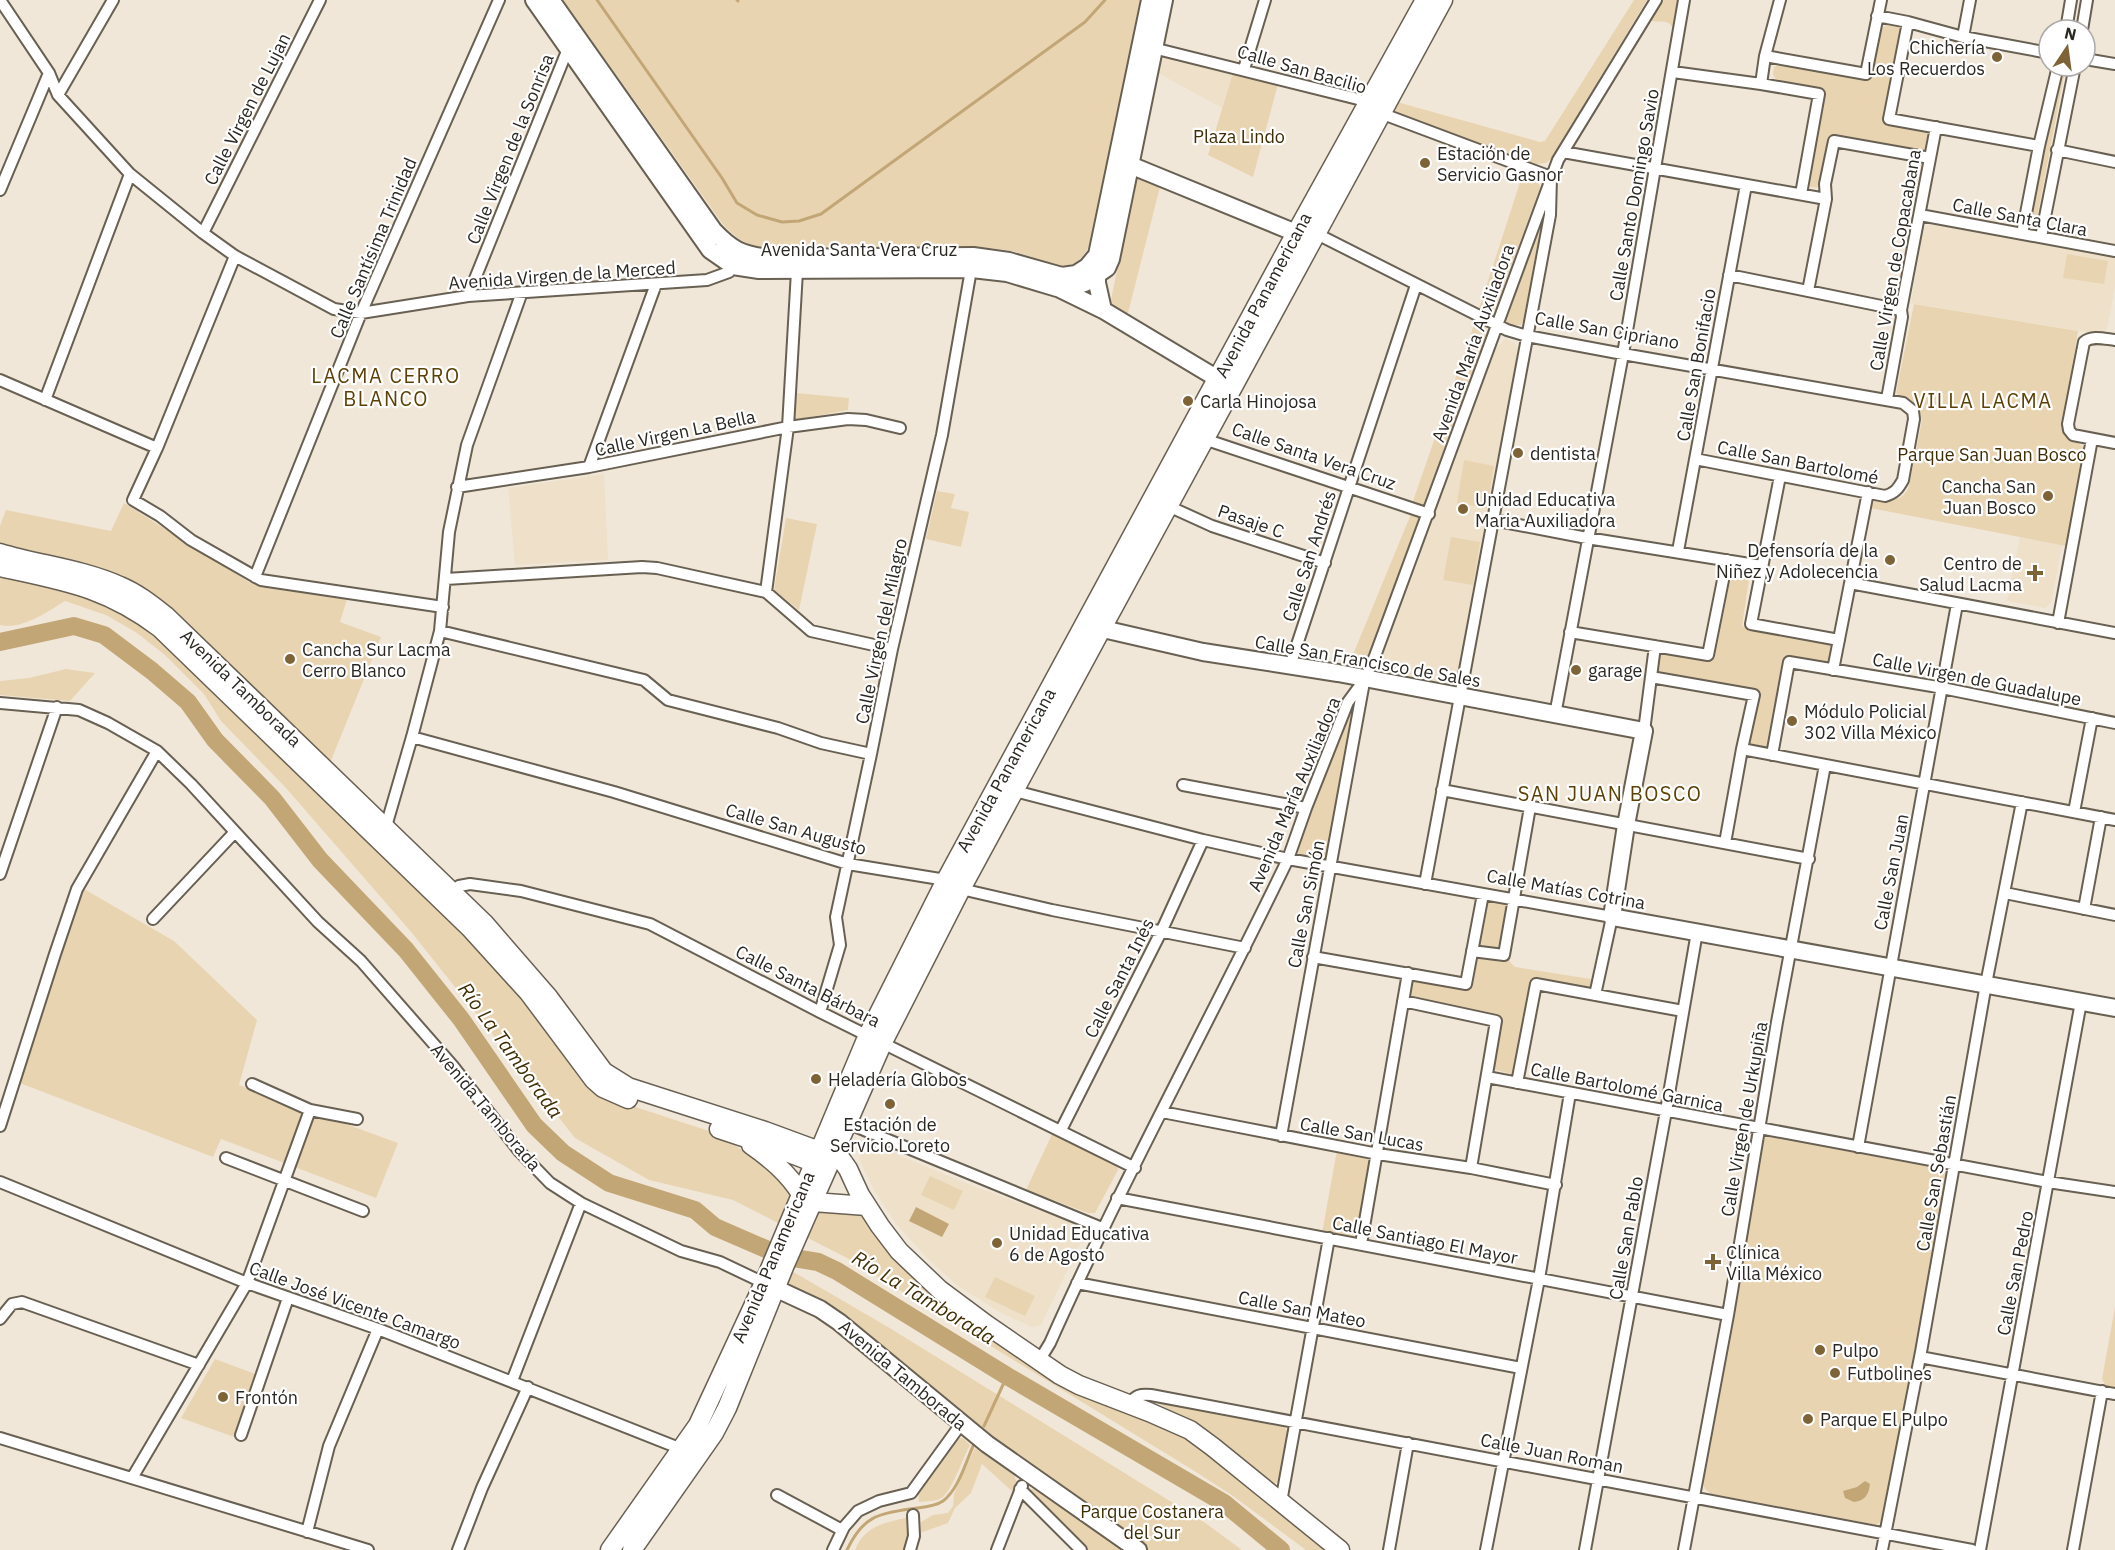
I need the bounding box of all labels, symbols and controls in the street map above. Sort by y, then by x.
north arrow [2037,18,2097,78]
text: N [2062,22,2078,44]
street label: Calle Virgen de Lujan [199,29,295,189]
place label: Chichería Los Recuerdos [1867,36,1985,80]
street label: Calle San Bacilio [1235,40,1369,98]
street label: Calle Virgen de la Sonrisa [461,50,559,248]
marker: Chichería Los Recuerdos [1990,50,2004,64]
street label: Calle Santo Domingo Savio [1604,87,1664,303]
park label: Plaza Lindo [1193,125,1285,148]
place label: Estación de Servicio Gasnor [1437,142,1564,186]
street label: Calle Virgen de Copacabana [1864,147,1926,373]
street label: Calle Santísima Trinidad [324,154,422,342]
marker: Estación de Servicio Gasnor [1418,156,1432,170]
street label: Calle Santa Clara [1951,193,2090,241]
street label: Avenida Panamericana [1210,208,1317,382]
street label: Avenida Santa Vera Cruz [761,238,957,261]
street label: Avenida María Auxiliadora [1426,240,1520,445]
street label: Avenida Virgen de la Merced [448,256,676,294]
street label: Calle San Bonifacio [1671,287,1721,443]
street label: Calle San Cipriano [1533,306,1681,354]
district label: LACMA CERRO BLANCO [311,362,461,412]
district label: VILLA LACMA [1913,387,2053,414]
place label: Carla Hinojosa [1200,390,1317,413]
marker: Carla Hinojosa [1181,394,1195,408]
street label: Calle Virgen La Bella [592,405,758,461]
street label: Calle Santa Vera Cruz [1229,417,1399,495]
street label: Calle San Bartolomé [1715,435,1881,489]
place label: dentista [1530,442,1596,465]
park label: Parque San Juan Bosco [1897,443,2087,466]
marker: dentista [1511,446,1525,460]
place label: Cancha San Juan Bosco [1942,475,2036,519]
street label: Calle San Andrés [1277,488,1341,624]
place label: Unidad Educativa Maria Auxiliadora [1475,488,1616,532]
marker: Cancha San Juan Bosco [2041,489,2055,503]
street label: Pasaje C [1215,499,1287,543]
marker: Unidad Educativa Maria Auxiliadora [1456,502,1470,516]
street label: Calle Virgen del Milagro [850,536,912,726]
place label: Defensoría de la Niñez y Adolecencia [1716,539,1878,583]
place label: Centro de Salud Lacma [1919,552,2022,596]
marker: Defensoría de la Niñez y Adolecencia [1883,553,1897,567]
marker: Centro de Salud Lacma [2026,564,2044,582]
street label: Avenida Tamborada [176,624,307,752]
street label: Calle San Francisco de Sales [1253,630,1483,692]
place label: Cancha Sur Lacma Cerro Blanco [302,638,451,682]
street label: Calle Virgen de Guadalupe [1871,647,2084,711]
marker: Cancha Sur Lacma Cerro Blanco [283,652,297,666]
place label: garage [1588,659,1643,682]
marker: garage [1569,663,1583,677]
street label: Avenida Panamericana [951,684,1061,856]
street label: Avenida María Auxiliadora [1243,693,1346,895]
place label: Módulo Policial 302 Villa México [1804,700,1937,744]
marker: Módulo Policial 302 Villa México [1785,714,1799,728]
district label: SAN JUAN BOSCO [1518,780,1702,807]
street label: Calle San Augusto [723,798,869,860]
street label: Calle San Juan [1868,812,1914,932]
street label: Calle San Simón [1282,838,1330,970]
street label: Calle Matías Cotrina [1485,864,1648,914]
street label: Calle Santa Inés [1079,914,1159,1042]
street label: Calle Santa Bárbara [732,940,885,1033]
water label: Río La Tamborada [452,976,570,1124]
street label: Calle Virgen de Urkupiña [1716,1019,1773,1218]
street label: Avenida Tamborada [426,1038,546,1176]
street label: Calle Bartolomé Garnica [1529,1057,1726,1117]
place label: Heladería Globos [828,1068,967,1091]
marker: Heladería Globos [809,1072,823,1086]
street label: Calle San Sebastián [1911,1093,1961,1253]
marker: Estación de Servicio Loreto [883,1097,897,1111]
street label: Calle San Lucas [1298,1112,1426,1156]
place label: Estación de Servicio Loreto [830,1113,950,1157]
street label: Avenida Panamericana [726,1167,820,1346]
street label: Calle San Pablo [1604,1174,1648,1302]
street label: Calle San Pedro [1992,1209,2038,1337]
street label: Calle Santiago El Mayor [1330,1211,1520,1269]
place label: Unidad Educativa 6 de Agosto [1009,1222,1150,1266]
marker: Unidad Educativa 6 de Agosto [990,1236,1004,1250]
place label: Clínica Villa México [1726,1241,1822,1285]
water label: Río La Tamborada [848,1244,1000,1350]
marker: Clínica Villa México [1704,1253,1722,1271]
street label: Calle José Vicente Camargo [246,1256,464,1354]
street label: Calle San Mateo [1236,1285,1368,1333]
street label: Avenida Tamborada [834,1315,972,1435]
place label: Pulpo [1832,1339,1879,1362]
marker: Pulpo [1813,1343,1827,1357]
place label: Futbolines [1847,1362,1932,1385]
marker: Futbolines [1828,1366,1842,1380]
place label: Frontón [235,1386,298,1409]
marker: Frontón [216,1390,230,1404]
place label: Parque El Pulpo [1820,1408,1948,1431]
marker: Parque El Pulpo [1801,1412,1815,1426]
street label: Calle Juan Roman [1479,1428,1625,1478]
park label: Parque Costanera del Sur [1080,1500,1224,1544]

